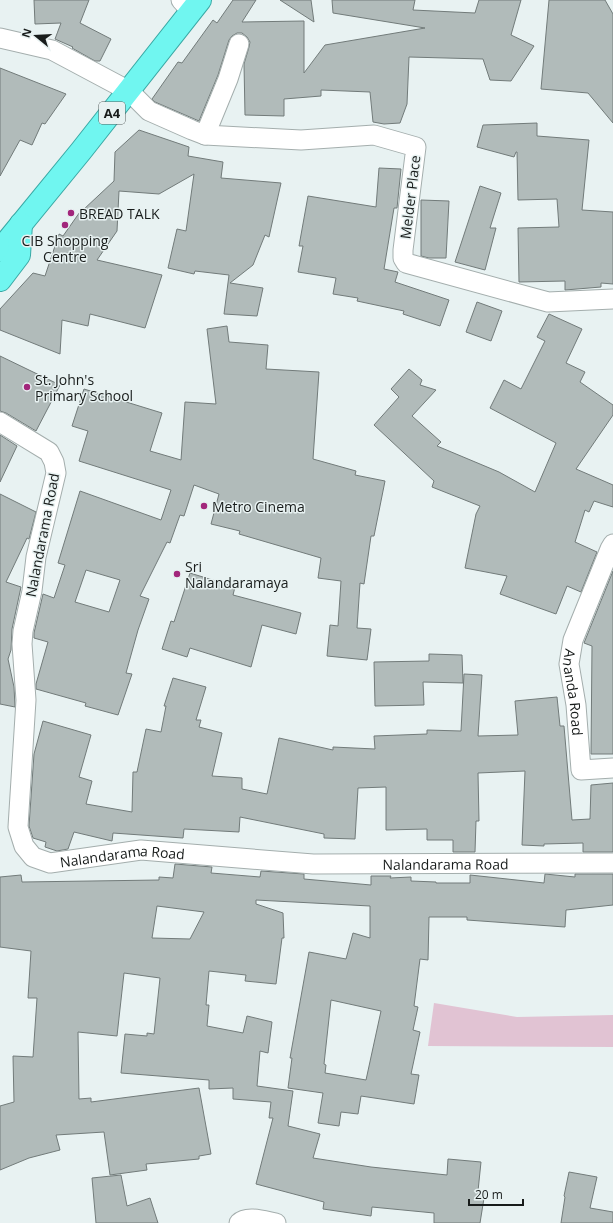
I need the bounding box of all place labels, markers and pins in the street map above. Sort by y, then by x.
place label: BREAD TALK [79,204,160,223]
marker: BREAD TALK [66,208,76,218]
marker: CIB Shopping Centre [60,220,70,230]
place label: CIB Shopping Centre [22,231,109,266]
place label: St. John's Primary School [35,370,133,405]
marker: St. John's Primary School [22,382,32,392]
place label: Metro Cinema [212,497,305,516]
marker: Metro Cinema [199,501,209,511]
place label: Sri Nalandaramaya [185,557,289,592]
marker: Sri Nalandaramaya [172,569,182,579]

